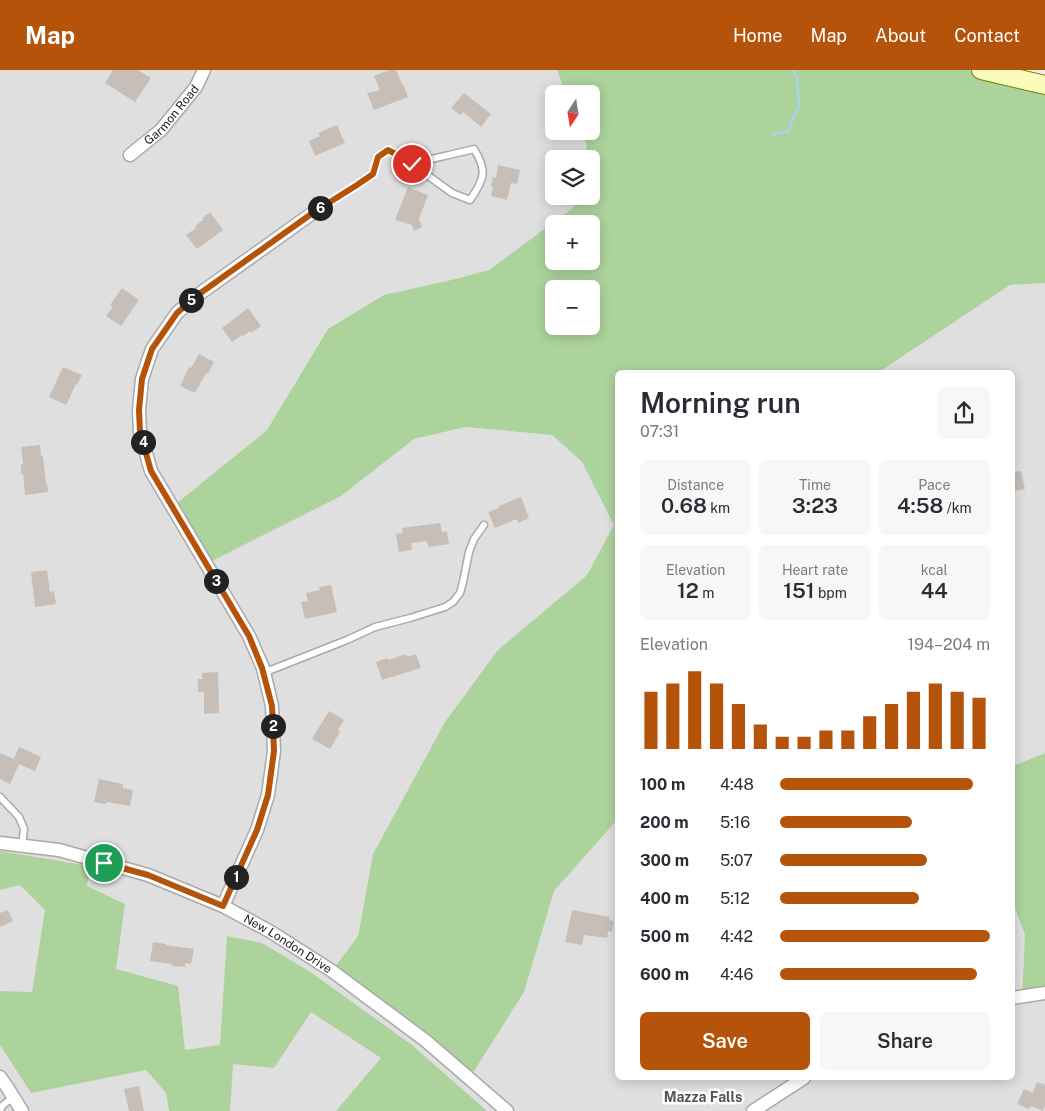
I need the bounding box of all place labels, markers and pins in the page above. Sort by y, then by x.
pin [391,143,433,185]
pin: 6 [308,196,332,220]
pin: 5 [178,288,204,312]
pin: 4 [130,430,156,454]
pin: 3 [204,568,228,594]
pin: 2 [260,714,286,738]
pin [83,842,125,884]
pin: 1 [224,864,248,890]

